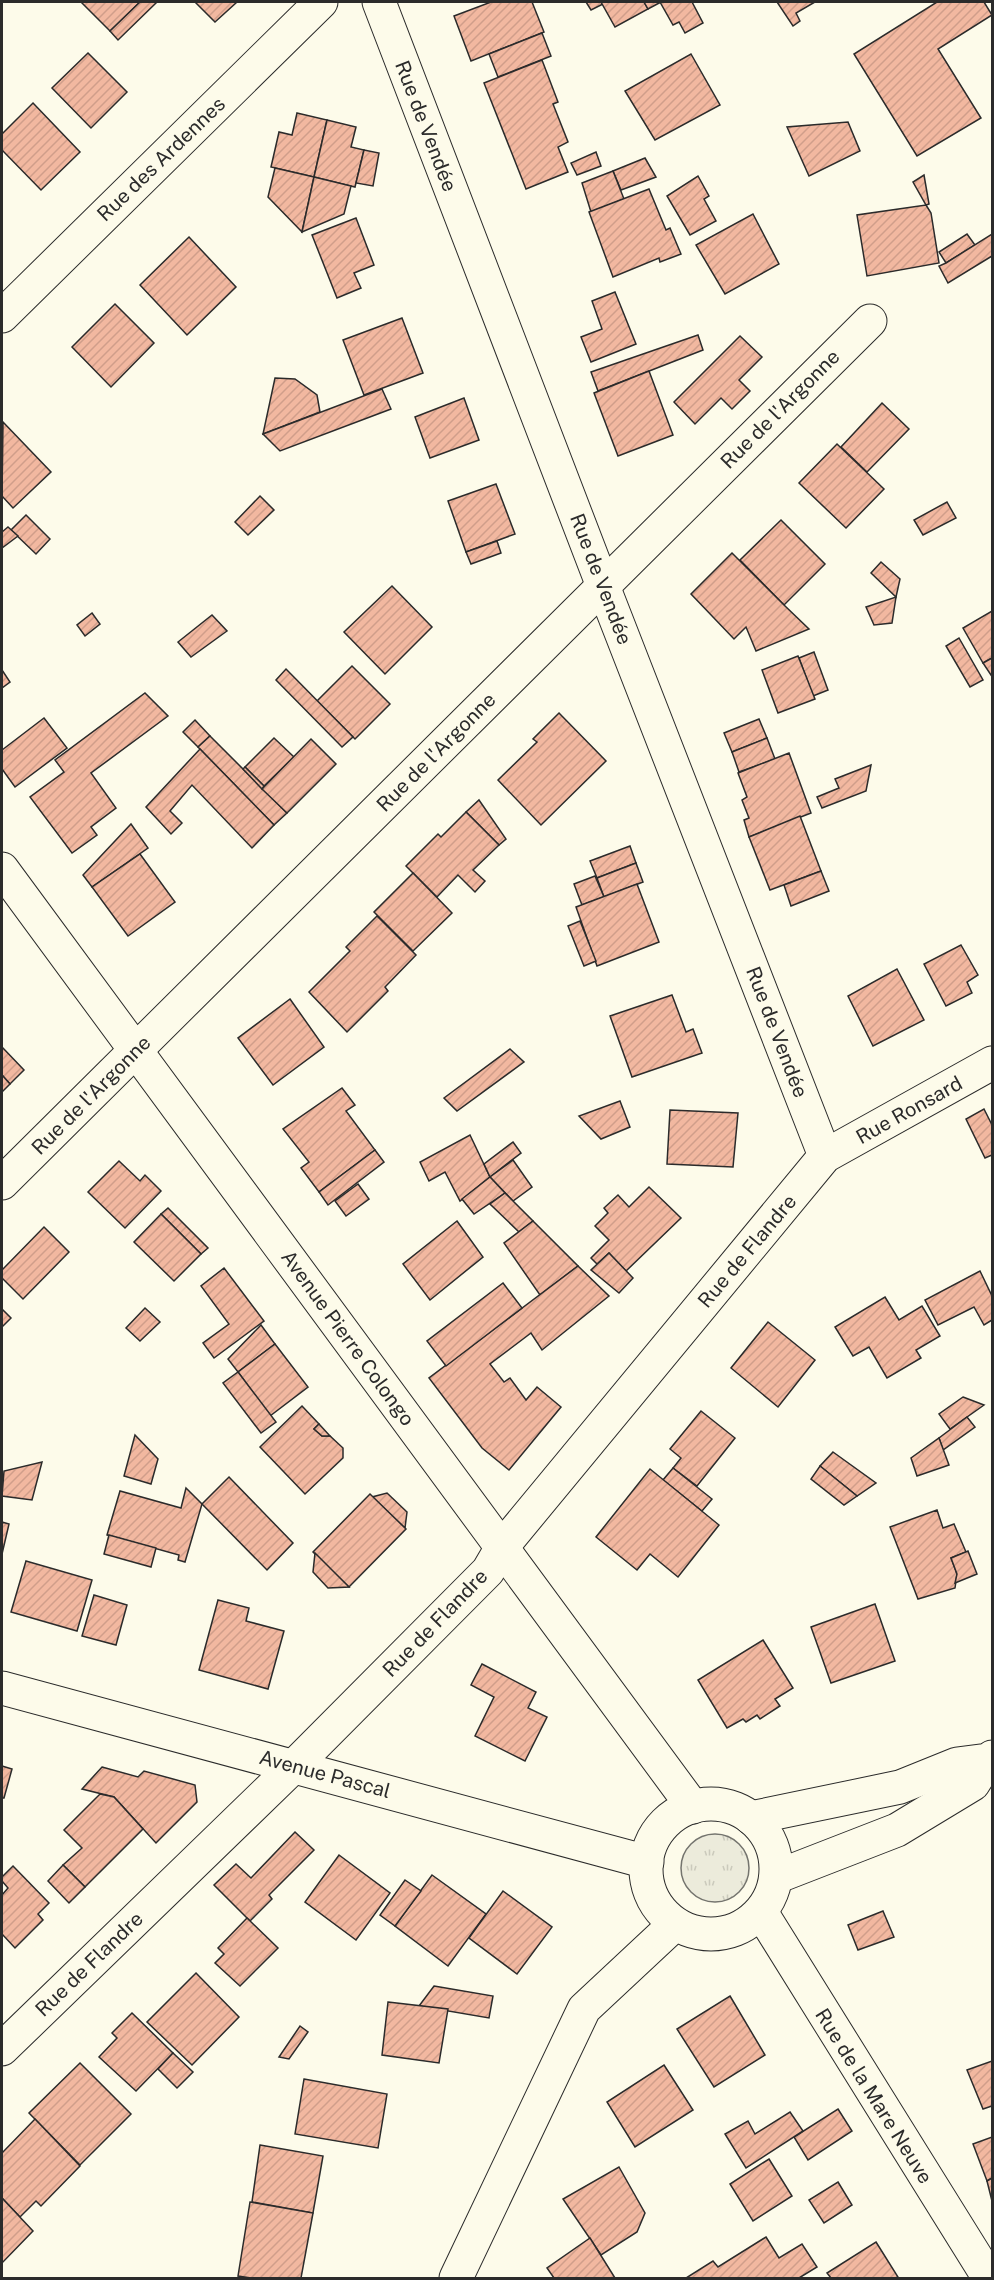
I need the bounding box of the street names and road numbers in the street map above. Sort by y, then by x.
street label: Rue de Vendée [390,57,462,195]
street label: Rue des Ardennes [92,92,230,226]
street label: Rue de l'Argonne [716,345,844,473]
street label: Rue de Vendée [565,510,637,648]
street label: Rue de l'Argonne [372,688,500,816]
street label: Rue de Vendée [741,963,813,1101]
street label: Rue de l'Argonne [27,1031,155,1159]
street label: Rue Ronsard [852,1071,966,1149]
street label: Rue de Flandre [693,1190,801,1312]
street label: Avenue Pierre Colongo [276,1246,420,1430]
street label: Rue de Flandre [378,1564,492,1682]
street label: Avenue Pascal [257,1745,393,1803]
street label: Rue de Flandre [30,1907,148,2021]
street label: Rue de la Mare Neuve [810,2004,938,2188]

